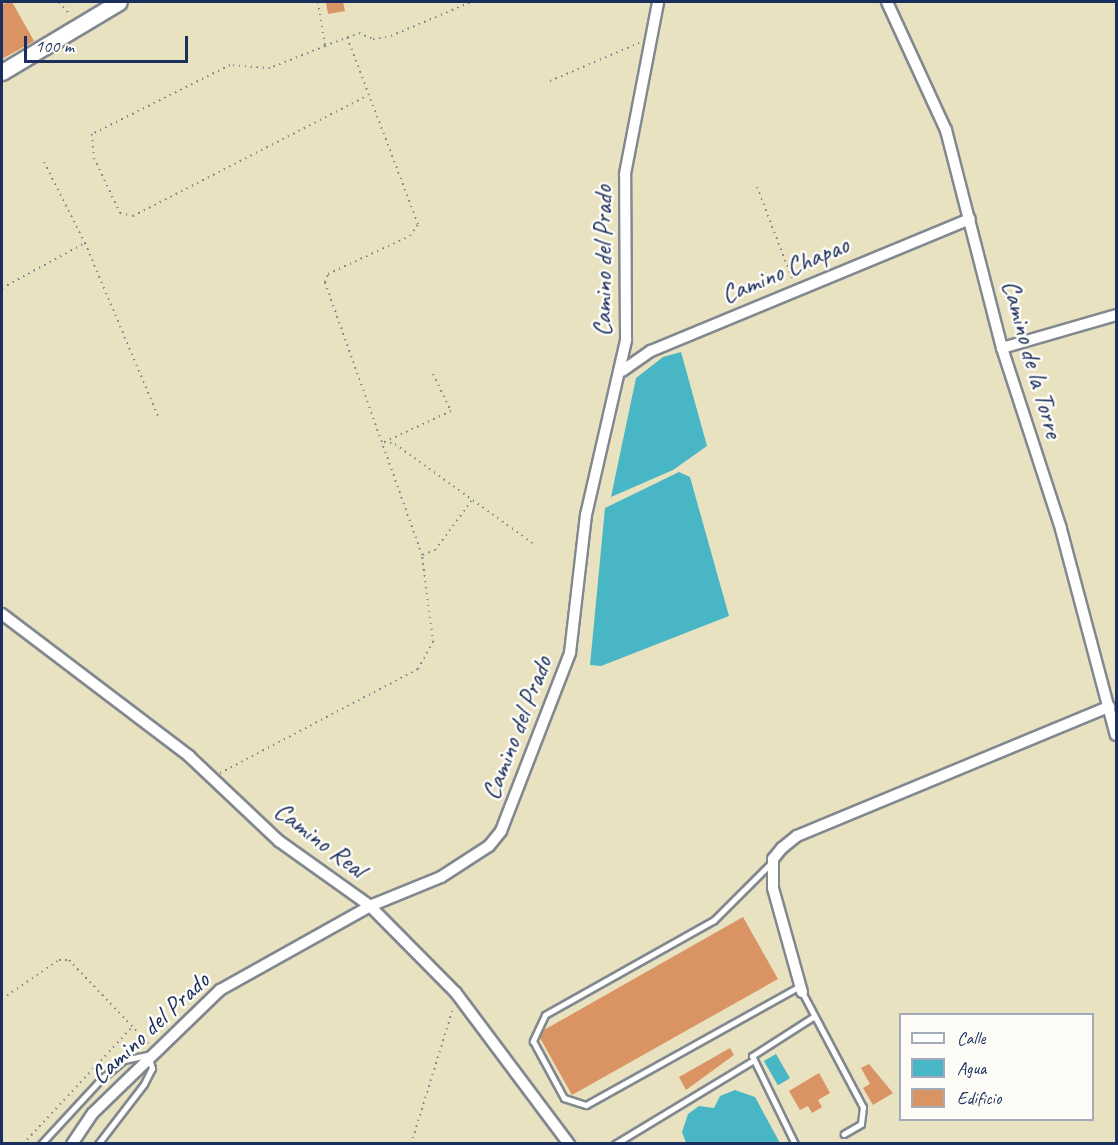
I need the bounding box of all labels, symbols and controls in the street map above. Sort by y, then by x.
scale bar [27,24,190,62]
text: 100 m [35,35,74,57]
street label: Camino del Prado [587,185,619,337]
street label: Camino Chapao [717,229,853,311]
street label: Camino de la Torre [995,276,1069,442]
street label: Camino del Prado [475,652,559,804]
street label: Camino Real [268,795,372,885]
street label: Camino del Prado [84,965,216,1091]
legend [899,1013,1094,1121]
text: Calle [957,1027,985,1049]
text: Agua [957,1057,986,1079]
text: Edificio [957,1087,1001,1109]

